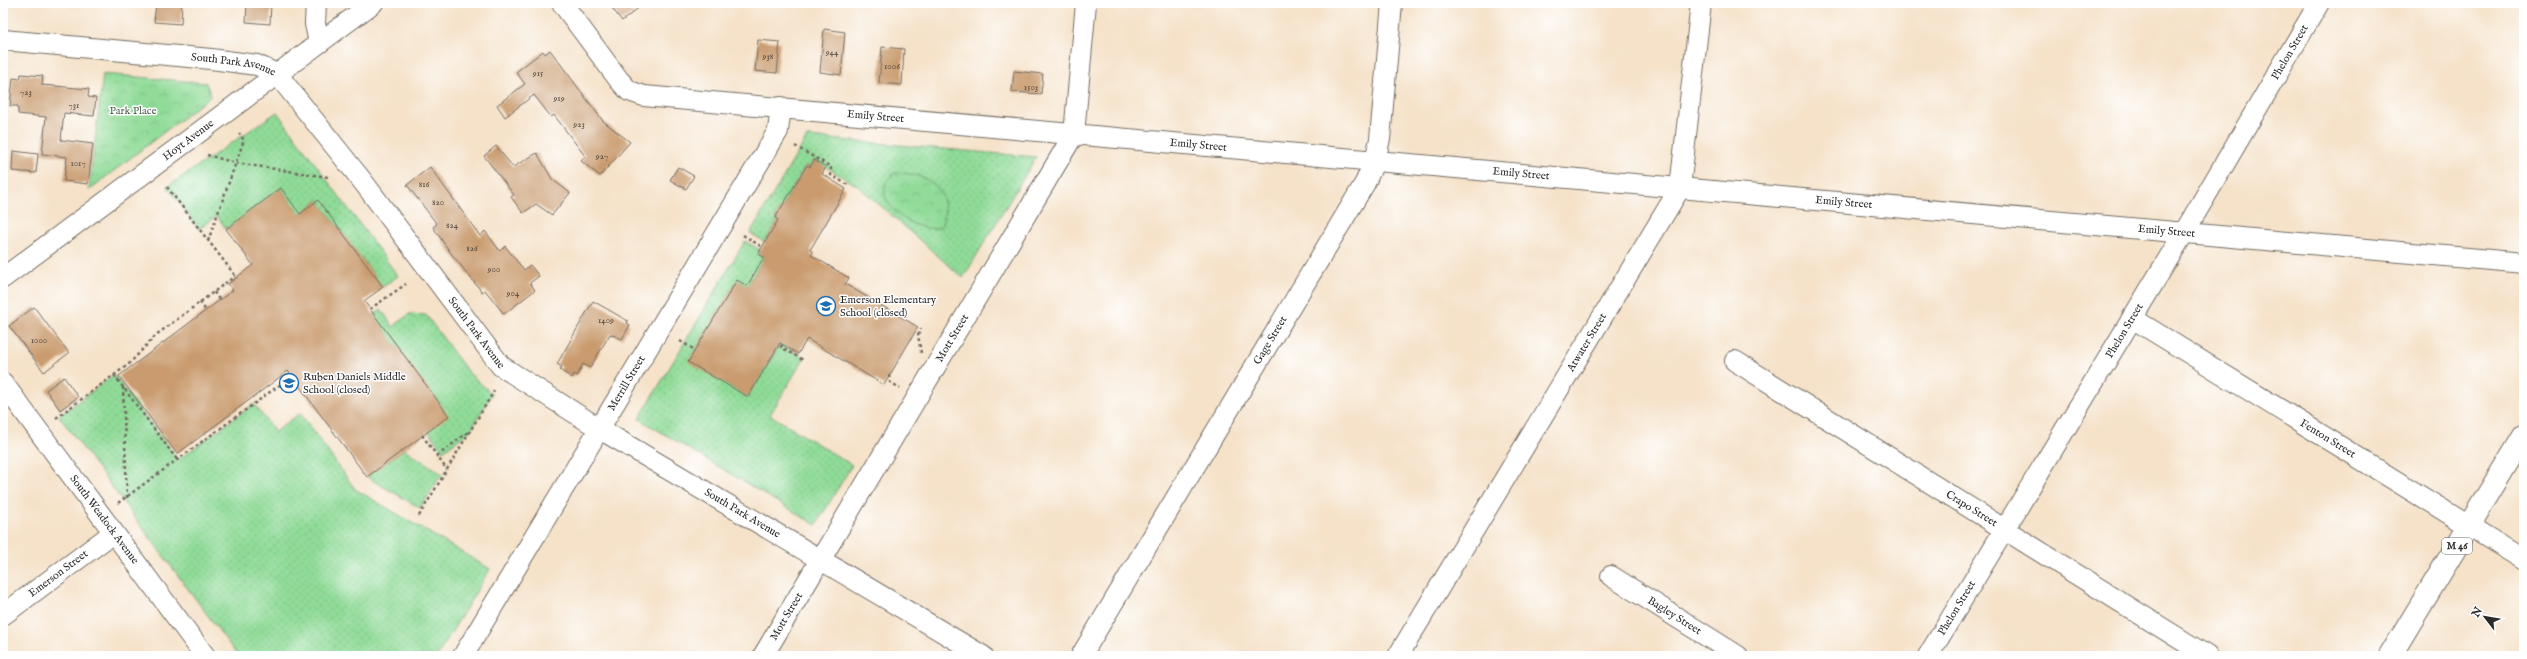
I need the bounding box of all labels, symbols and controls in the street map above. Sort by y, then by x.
street label: Phelon Street [2268,22,2312,82]
house number: 944 [825,47,839,58]
street label: South Park Avenue [190,50,278,80]
house number: 938 [762,51,774,62]
house number: 1006 [884,61,900,72]
house number: 915 [532,68,544,79]
house number: 1503 [1024,82,1038,93]
house number: 723 [20,87,32,98]
house number: 919 [552,93,565,104]
house number: 731 [69,100,79,111]
park label: Park Place [109,104,157,118]
street label: Emily Street [847,107,905,126]
street label: Hoyt Avenue [160,117,217,164]
house number: 923 [572,119,585,130]
street label: Emily Street [1169,136,1228,155]
house number: 927 [595,151,608,162]
house number: 1017 [70,158,86,169]
street label: Emily Street [1492,164,1550,183]
house number: 816 [419,179,430,190]
street label: Emily Street [1815,193,1873,212]
house number: 820 [432,197,444,208]
house number: 824 [446,220,459,231]
street label: Emily Street [2137,222,2196,241]
house number: 826 [466,243,478,254]
house number: 900 [487,264,500,275]
house number: 904 [506,288,520,299]
place label: Emerson Elementary School (closed) [840,293,937,320]
street label: South Park Avenue [445,294,508,372]
school or university icon: Emerson Elementary School (closed) [815,295,837,317]
street label: Phelon Street [2103,301,2147,361]
street label: Atwater Street [1563,310,1610,375]
street label: Mott Street [933,311,972,365]
street label: Gage Street [1250,313,1291,367]
house number: 1409 [598,315,614,326]
house number: 1000 [31,335,47,346]
street label: Merrill Street [605,353,649,414]
place label: Ruben Daniels Middle School (closed) [303,370,406,397]
school or university icon: Ruben Daniels Middle School (closed) [278,372,300,394]
street label: Fenton Street [2297,416,2358,461]
street label: South Weadock Avenue [66,472,142,567]
street label: South Park Avenue [702,485,783,541]
street label: Crapo Street [1943,487,2000,530]
road number: M 46 [2442,538,2472,554]
street label: Emerson Street [26,547,91,600]
street label: Phelon Street [1935,578,1979,638]
street label: Mott Street [767,590,806,643]
street label: Bagley Street [1645,594,1704,638]
north arrow [2465,597,2505,637]
text: N [2468,604,2486,621]

